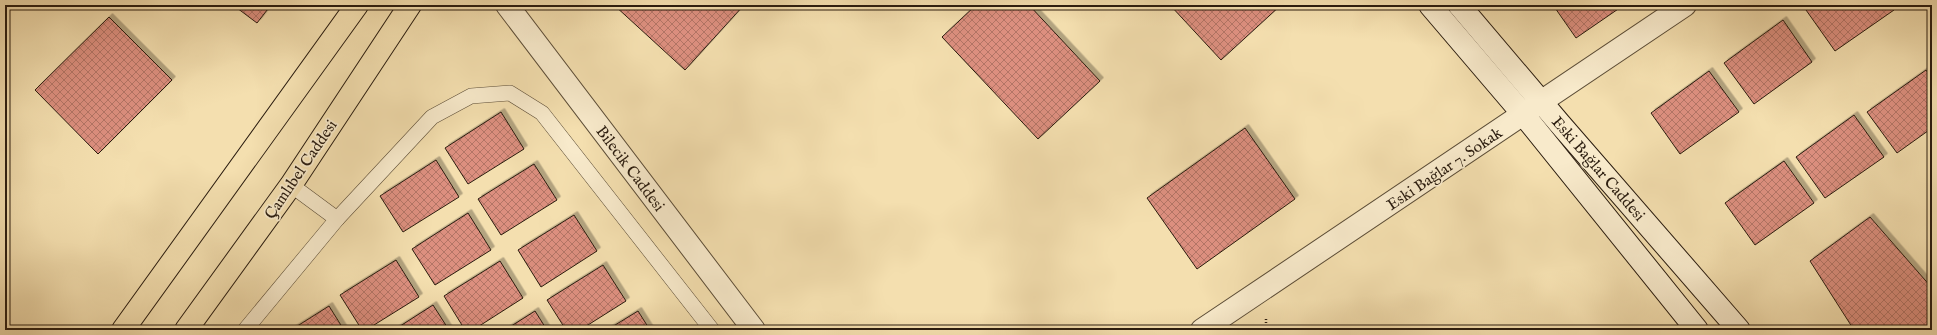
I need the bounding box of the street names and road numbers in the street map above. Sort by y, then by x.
street label: Eski Bağlar Caddesi [1546,113,1649,226]
street label: Çamlıbel Caddesi [261,117,342,224]
street label: Bilecik Caddesi [591,122,668,216]
street label: Eski Bağlar 7. Sokak [1384,123,1507,216]

